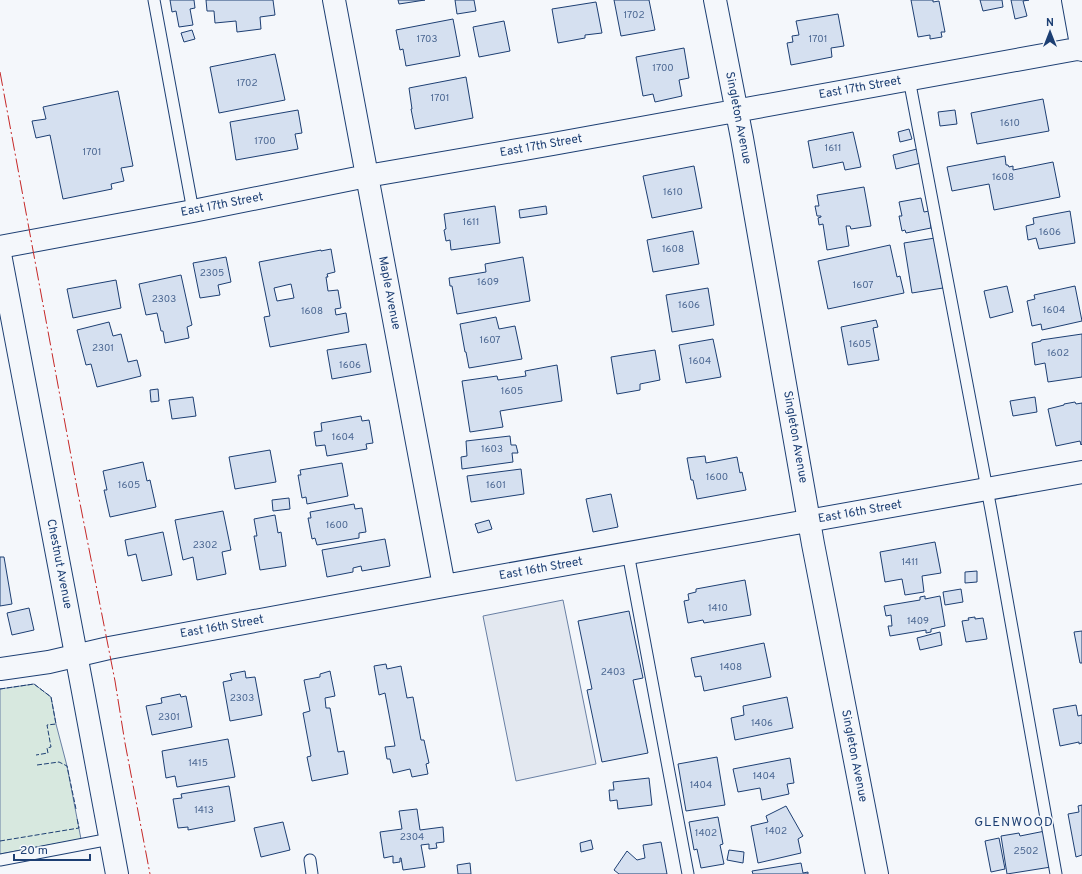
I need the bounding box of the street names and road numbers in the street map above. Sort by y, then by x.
street label: Singleton Avenue [721,70,755,166]
street label: East 17th Street [817,73,903,103]
street label: East 17th Street [498,131,584,161]
street label: East 17th Street [179,189,265,221]
street label: Maple Avenue [374,255,404,331]
street label: Singleton Avenue [779,389,811,485]
street label: East 16th Street [817,497,903,527]
street label: Chestnut Avenue [42,518,76,610]
street label: East 16th Street [498,554,584,584]
street label: East 16th Street [179,612,265,642]
street label: Singleton Avenue [837,708,871,804]

